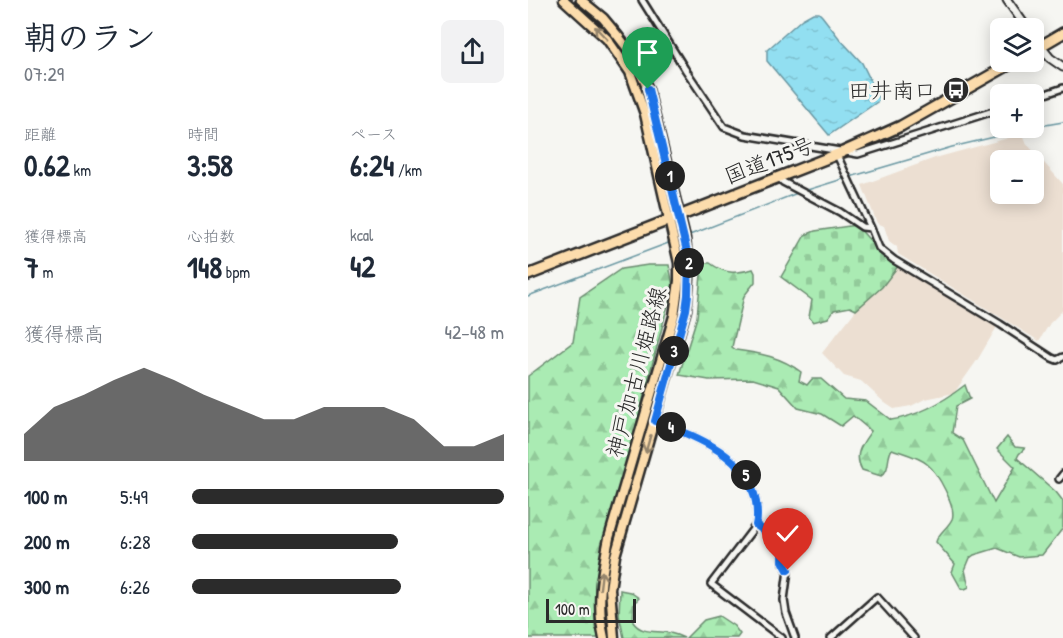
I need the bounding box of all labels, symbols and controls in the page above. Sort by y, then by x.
text: 朝のラン [24,15,156,59]
map controls [990,18,1044,204]
button: layers [990,18,1044,72]
button: share [441,20,504,83]
one-way arrow [594,26,609,41]
pin [622,27,673,89]
icon: arrive [631,36,664,69]
text: 07:29 [24,60,64,87]
place label: 田井南口 [848,75,936,105]
bus stop icon: 田井南口 [941,75,971,105]
button: + [990,84,1044,138]
text: 距離 [24,123,56,145]
text: 時間 [187,123,219,145]
text: ペース [350,123,397,145]
street label: 国道175号 [720,129,818,191]
text: 0.62 [24,145,70,185]
text: 3:58 [187,145,233,185]
text: 6:24 [350,145,394,185]
button: − [990,150,1044,204]
text: km [70,159,91,181]
text: /km [394,159,422,181]
pin: 1 [655,161,685,191]
text: 1 [667,165,673,187]
text: kcal [350,224,373,246]
text: 獲得標高 [24,225,88,247]
text: 心拍数 [187,225,235,247]
text: 42 [350,246,375,286]
text: 7 [24,247,39,287]
text: 148 [187,247,222,287]
pin: 2 [674,248,704,278]
text: 2 [685,252,693,274]
text: m [39,261,53,283]
text: bpm [222,261,250,283]
street label: 神戸加古川姫路線 [599,283,673,461]
text: 42–48 m [444,318,504,345]
text: 獲得標高 [24,320,104,347]
pin: 3 [659,336,689,366]
text: 3 [670,340,678,362]
pin: 4 [656,412,686,442]
text: 4 [668,416,674,438]
one-way arrow [642,434,653,453]
pin: 5 [731,460,761,490]
text: 5 [743,464,749,486]
text: 100 m [24,483,67,510]
text: 5:49 [120,483,148,510]
pin [762,508,813,570]
icon: check [771,517,804,550]
text: 200 m [24,528,69,555]
text: 6:28 [120,528,151,555]
one-way arrow [596,571,607,590]
text: 300 m [24,573,69,600]
text: 6:26 [120,573,150,600]
scale bar [546,596,636,624]
text: 100 m [555,598,590,620]

